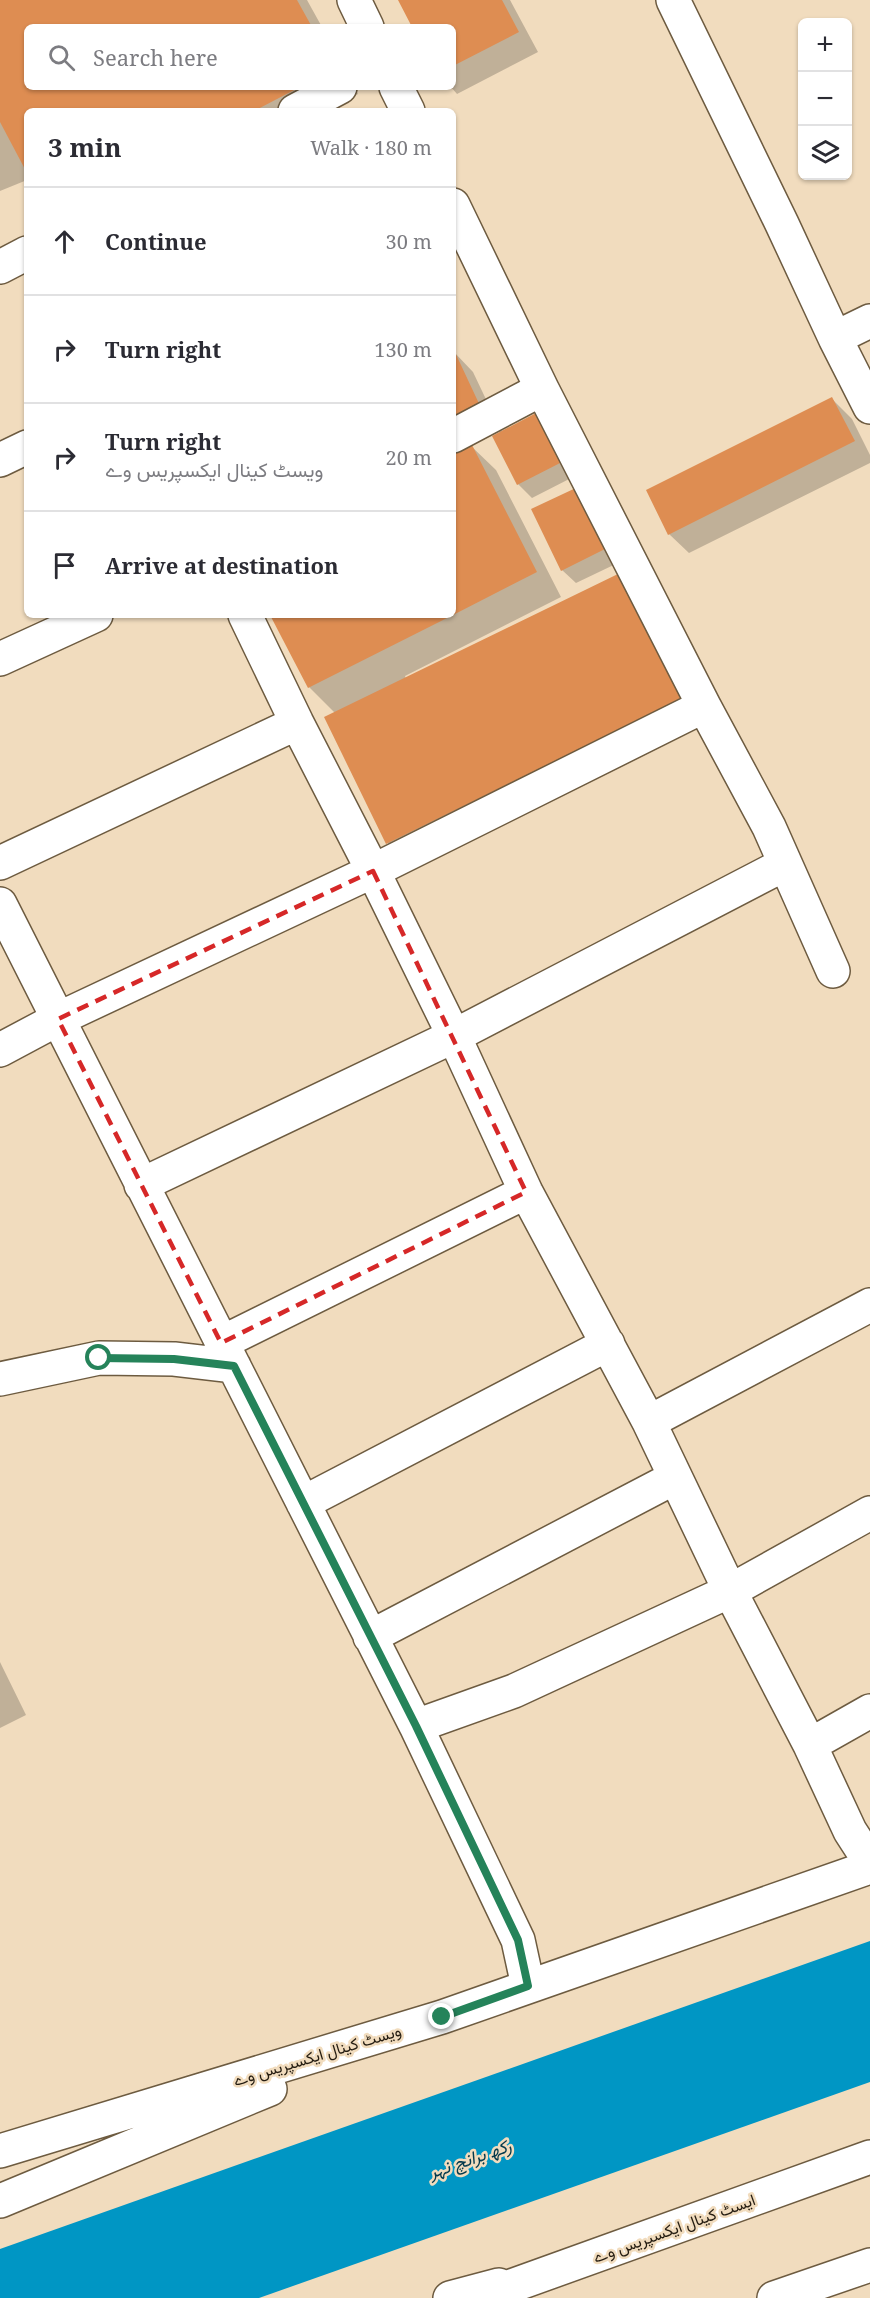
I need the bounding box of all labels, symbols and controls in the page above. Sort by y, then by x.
map controls [798,18,852,180]
button: + [798,18,852,72]
search box [24,24,456,90]
icon: search [45,41,78,74]
text: Search here [93,42,218,72]
button: − [798,72,852,126]
button: layers [798,126,852,180]
text: 3 min [48,129,122,165]
text: Walk · 180 m [310,134,432,161]
icon: ahead [48,225,81,258]
text: Continue [105,226,207,256]
text: 30 m [386,228,432,255]
icon: right [48,333,81,366]
text: Turn right [105,334,221,364]
text: 130 m [374,336,432,363]
text: Turn right [105,426,221,456]
icon: right [48,441,81,474]
text: 20 m [386,444,432,471]
text: ویسٹ کینال ایکسپریس وے [105,456,323,483]
icon: arrive [48,549,81,582]
text: Arrive at destination [105,550,339,580]
route start [85,1344,111,1370]
route end [428,2003,454,2029]
street label: ویسٹ کینال ایکسپریس وے [230,2019,404,2092]
water label: رکھ برانچ نہر [424,2133,515,2186]
street label: ایسٹ کینال ایکسپریس وے [590,2188,759,2269]

